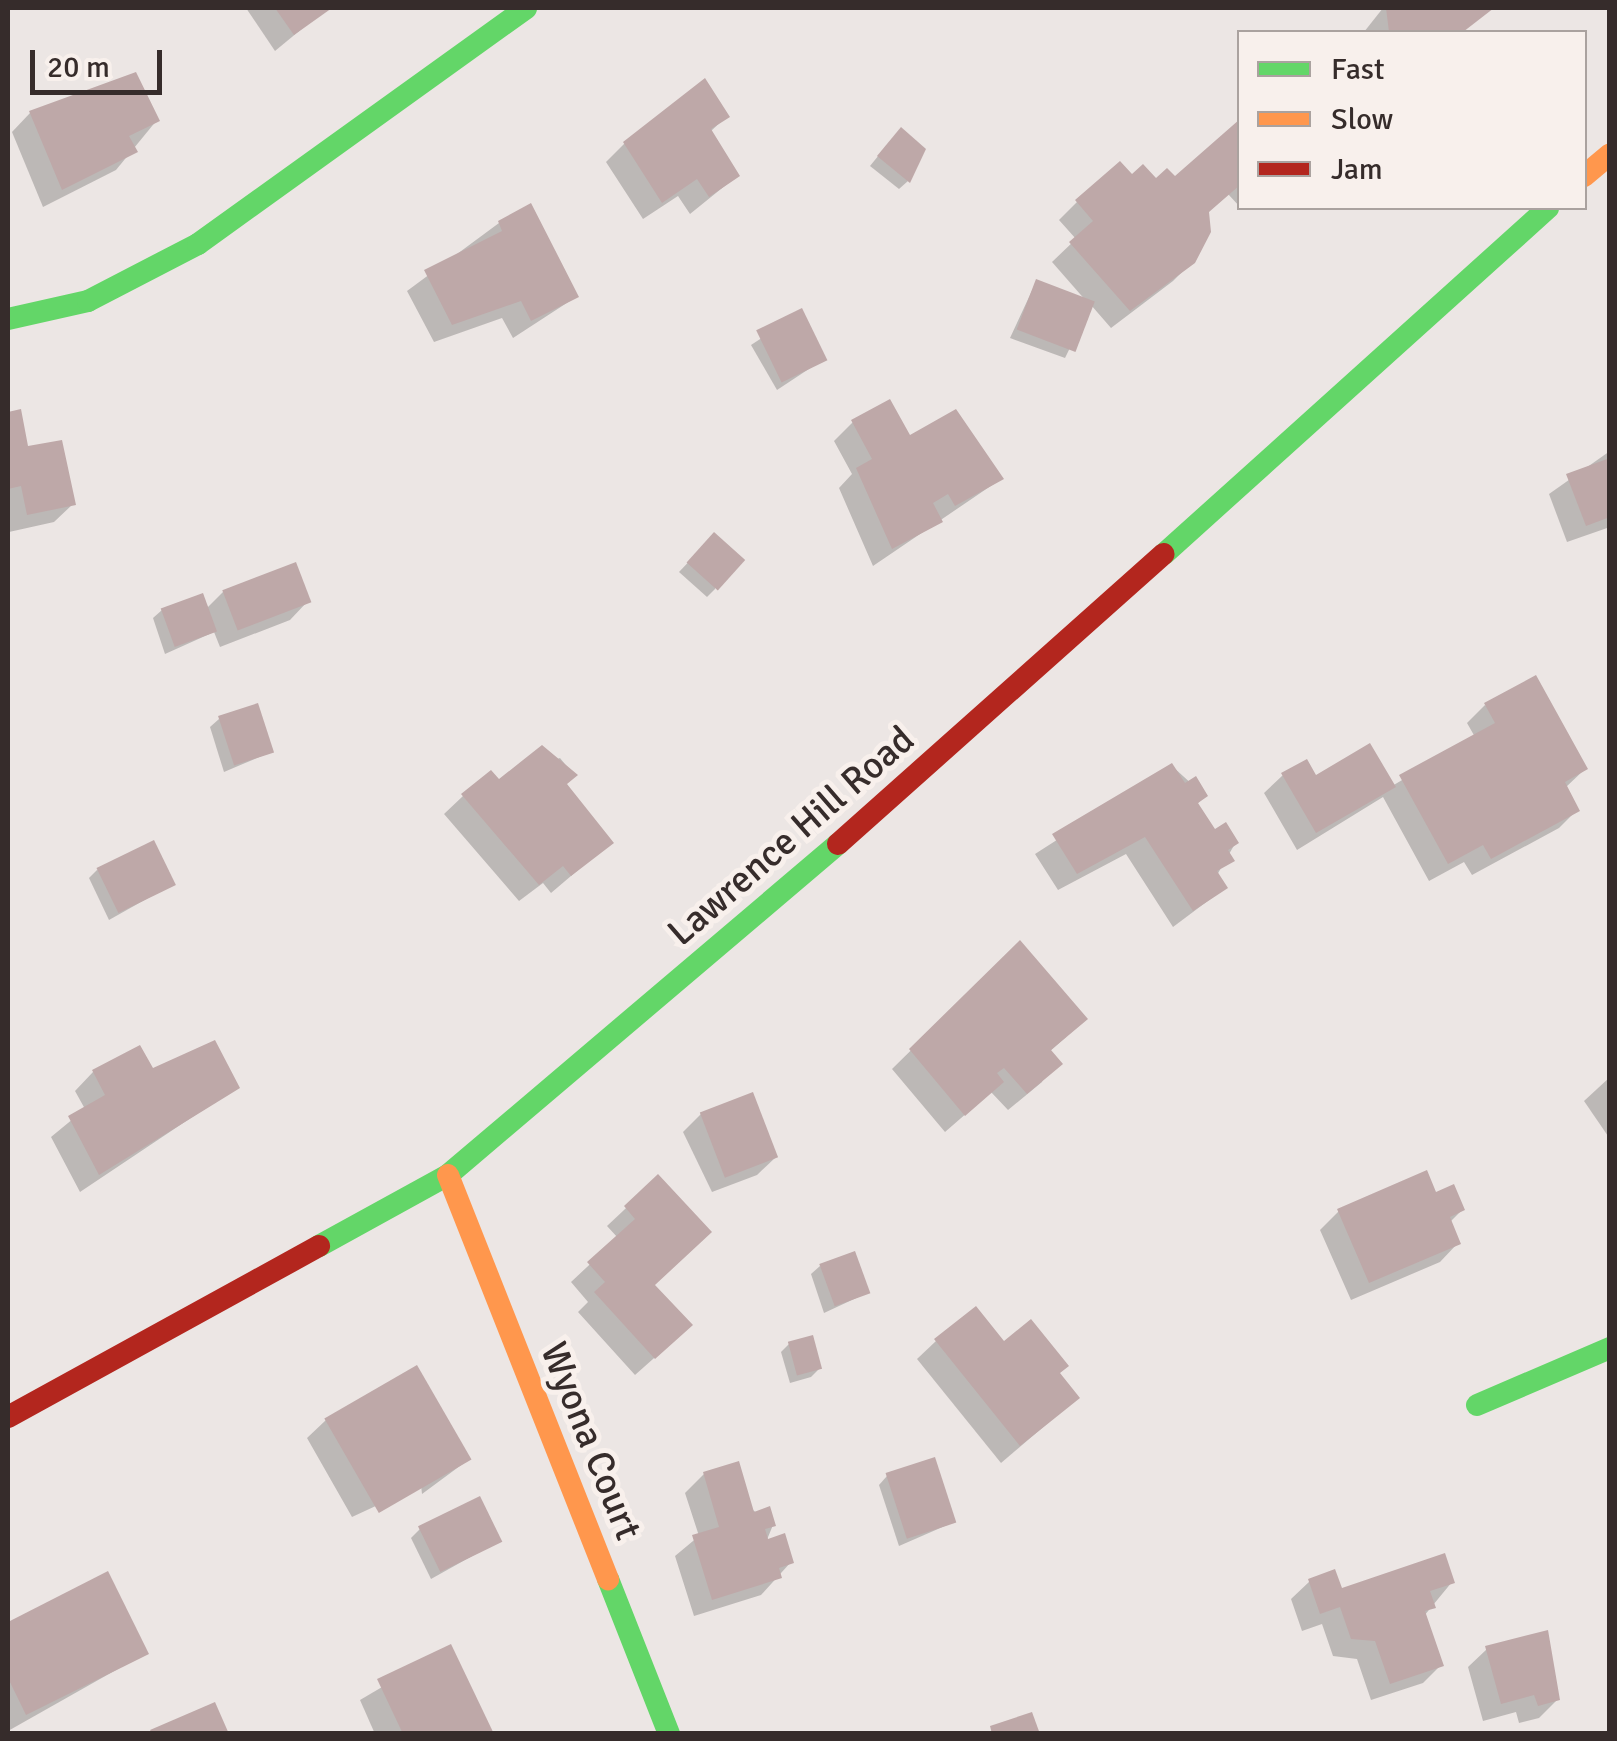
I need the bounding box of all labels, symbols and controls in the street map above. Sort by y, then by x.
scale bar [35,30,168,92]
legend [1237,30,1587,210]
text: 20 m [47,49,110,86]
text: Fast [1331,51,1384,88]
text: Slow [1331,101,1393,138]
text: Jam [1331,151,1383,188]
street label: Lawrence Hill Road [659,717,923,955]
street label: Wyona Court [531,1336,651,1546]

